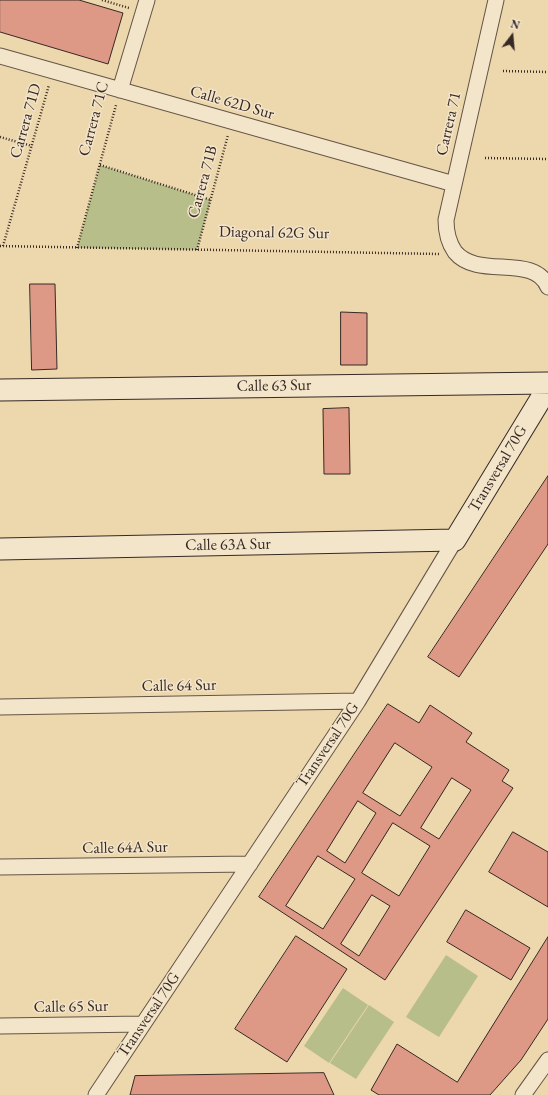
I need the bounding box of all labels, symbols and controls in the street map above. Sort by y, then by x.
north arrow [492,16,532,56]
text: N [509,17,522,32]
street label: Carrera 71C [75,80,113,158]
street label: Carrera 71D [6,81,46,161]
street label: Calle 62D Sur [188,82,276,124]
street label: Carrera 71 [432,90,466,158]
street label: Carrera 71B [184,144,222,220]
street label: Diagonal 62G Sur [219,222,329,244]
street label: Calle 63 Sur [237,376,311,396]
street label: Transversal 70G [464,422,532,516]
street label: Calle 63A Sur [185,535,271,555]
street label: Calle 64 Sur [142,676,216,696]
street label: Transversal 70G [293,699,363,791]
street label: Calle 64A Sur [82,838,168,858]
street label: Transversal 70G [114,969,184,1061]
street label: Calle 65 Sur [34,997,108,1017]

